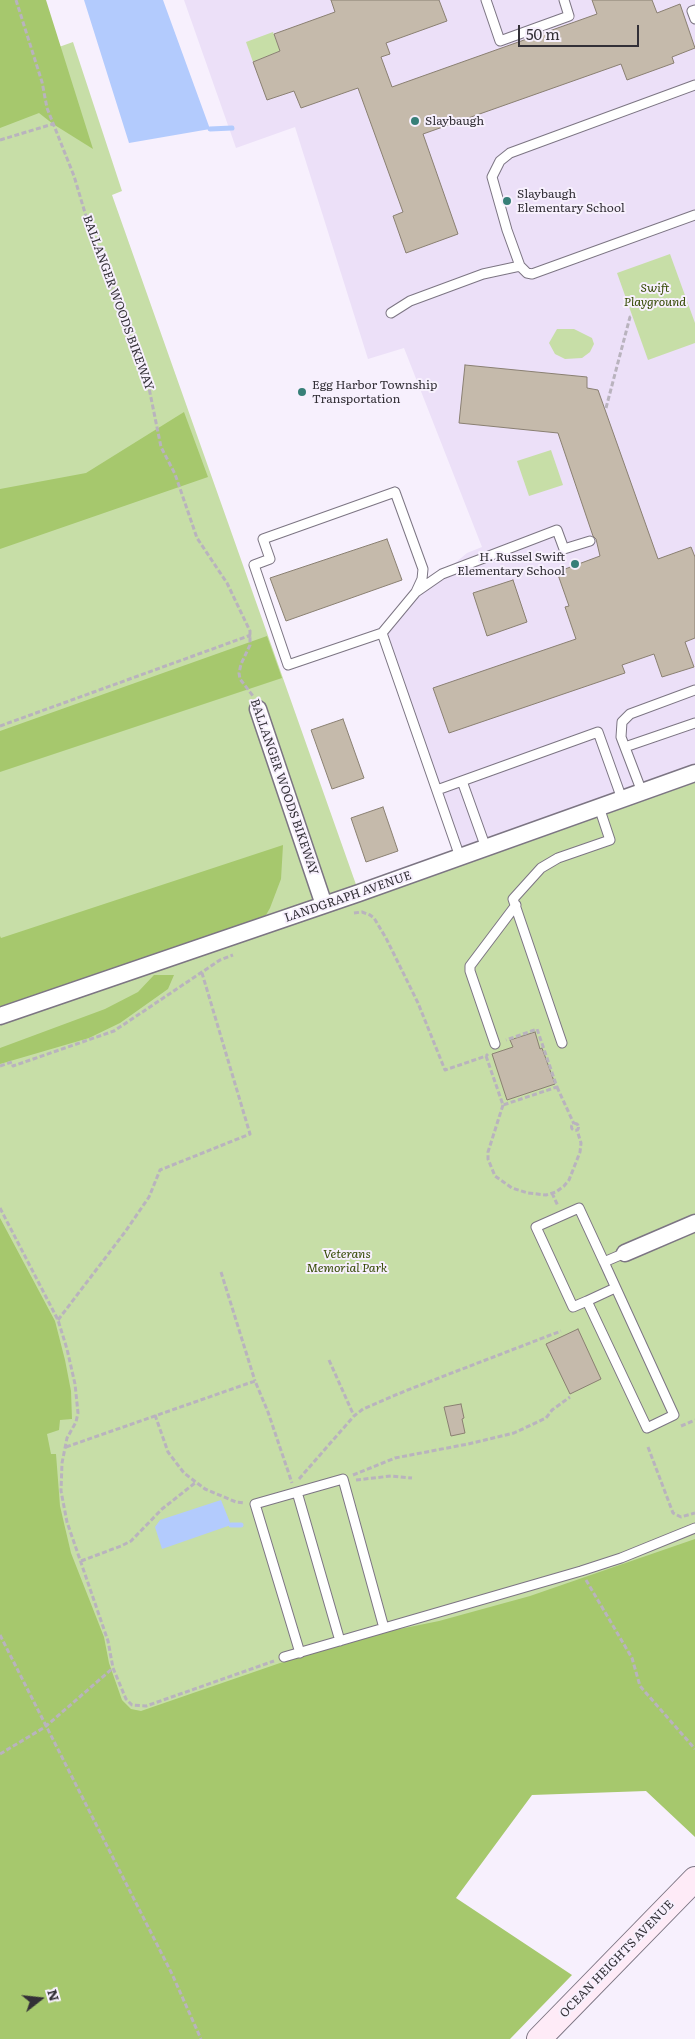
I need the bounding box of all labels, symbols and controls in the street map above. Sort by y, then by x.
scale bar [520,15,641,47]
text: 50 m [526,22,560,45]
place label: Slaybaugh [425,114,484,128]
marker: Slaybaugh [409,115,421,127]
place label: Slaybaugh Elementary School [517,187,625,215]
marker: Slaybaugh Elementary School [501,195,513,207]
street label: BALLANGER WOODS BIKEWAY [79,213,157,393]
park label: Swift Playground [624,281,686,309]
place label: Egg Harbor Township Transportation [312,378,437,406]
marker: Egg Harbor Township Transportation [296,386,308,398]
place label: H. Russel Swift Elementary School [457,550,565,578]
marker: H. Russel Swift Elementary School [569,558,581,570]
street label: BALLANGER WOODS BIKEWAY [247,697,321,877]
street label: LANDGRAPH AVENUE [283,868,413,926]
park label: Veterans Memorial Park [307,1247,387,1275]
street label: OCEAN HEIGHTS AVENUE [557,1897,677,2021]
north arrow [15,1974,65,2024]
text: N [43,1986,66,2003]

